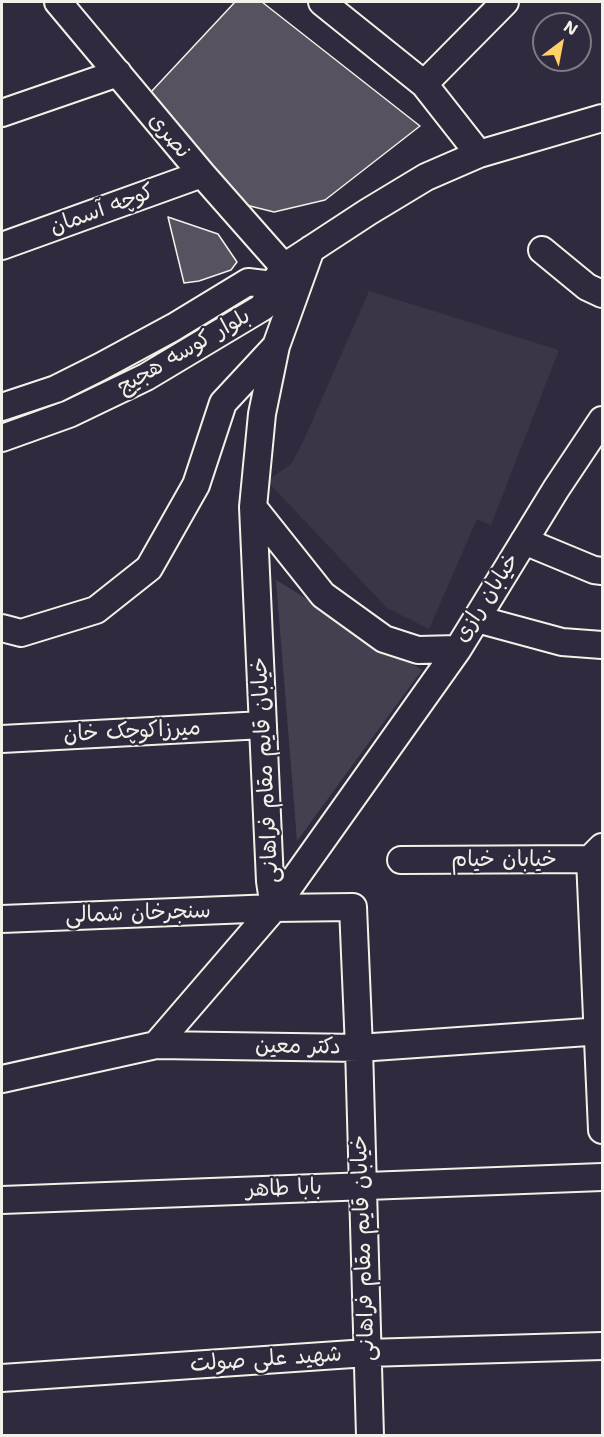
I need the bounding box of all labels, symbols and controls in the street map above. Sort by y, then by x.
north arrow [532,12,592,72]
text: N [560,16,582,40]
street label: نصری [142,108,196,164]
street label: کوچه آسمان [46,179,158,241]
street label: بلوار کوسه هجیج [113,303,255,401]
street label: خیابان رازی [448,549,526,647]
street label: خیابان قایم مقام فراهانی [247,656,285,884]
street label: میرزاکوچک خان [63,715,201,749]
street label: خیابان خیام [451,847,557,873]
street label: سنجرخان شمالی [65,898,211,930]
street label: دکتر معین [255,1033,341,1061]
street label: خیابان قایم مقام فراهانی [347,1134,381,1362]
street label: بابا طاهر [246,1174,322,1204]
street label: شهید علی صولت [189,1342,343,1378]

